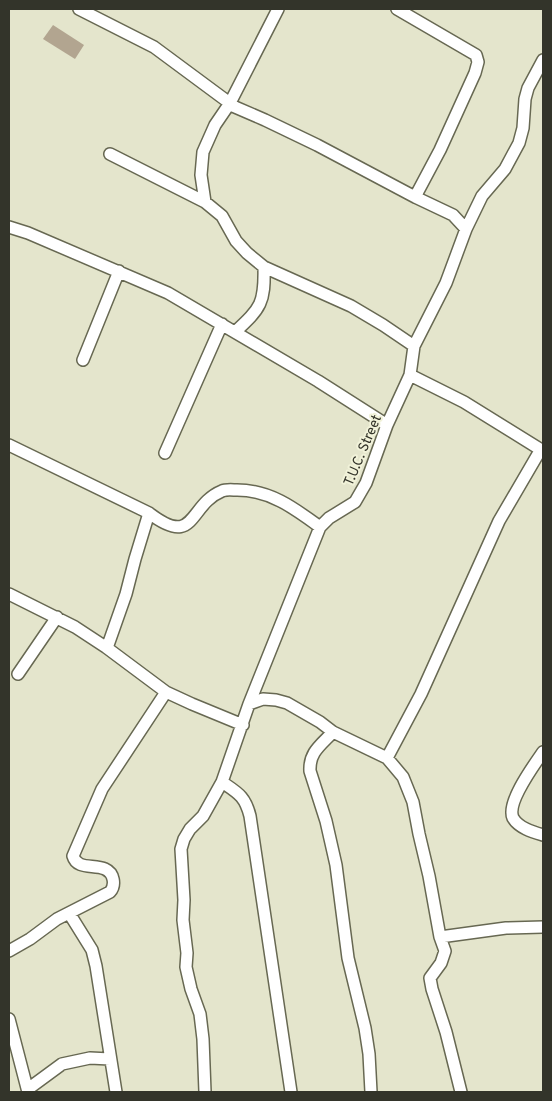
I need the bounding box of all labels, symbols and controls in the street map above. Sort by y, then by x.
street label: T.U.C. Street [341,412,386,489]

